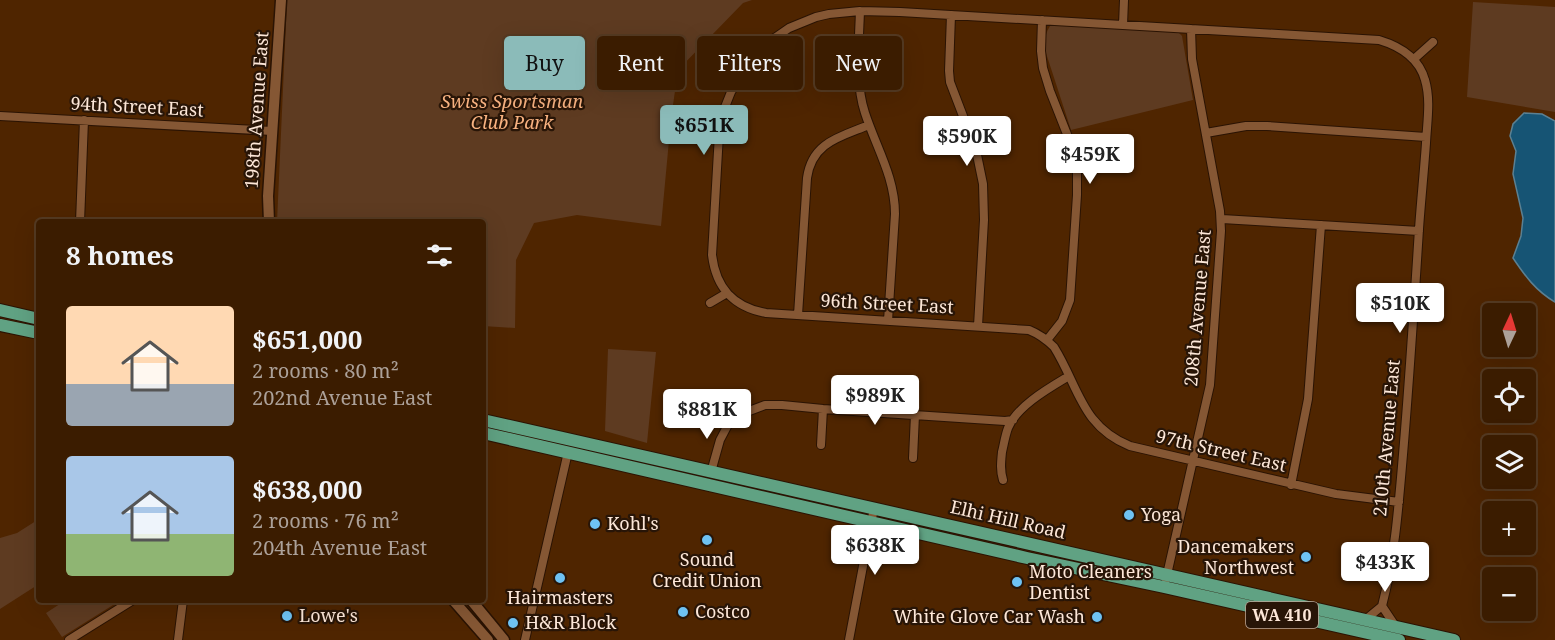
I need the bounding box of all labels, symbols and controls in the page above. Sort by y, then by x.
street label: 198th Avenue East [239,31,273,189]
chip: Buy [504,36,585,90]
chip: Rent [597,36,685,90]
chip: Filters [697,36,803,90]
chip: New [815,36,902,90]
park label: Swiss Sportsman Club Park [441,89,583,134]
street label: 94th Street East [70,91,204,121]
pin: $651K [662,105,746,156]
text: $651K [674,111,734,138]
pin: $590K [925,116,1009,167]
text: $590K [937,122,997,149]
pin: $459K [1048,134,1132,185]
text: $459K [1060,140,1120,167]
street label: 208th Avenue East [1178,228,1216,387]
text: 8 homes [66,237,174,273]
icon: filters [423,239,456,272]
pin: $510K [1358,283,1442,334]
street label: 96th Street East [820,288,954,318]
text: $510K [1370,289,1430,316]
north arrow [1482,303,1536,357]
map controls [1482,303,1536,621]
text: $651,000 [252,321,362,357]
icon: home [114,330,186,402]
text: 2 rooms · 80 m² [252,357,399,384]
street label: 210th Avenue East [1367,358,1405,517]
button: locate [1482,369,1536,423]
pin: $989K [833,375,917,426]
text: $989K [845,381,905,408]
text: 202nd Avenue East [252,384,432,411]
pin: $881K [665,389,749,440]
text: $881K [677,395,737,422]
street label: 97th Street East [1154,423,1289,477]
button: layers [1482,435,1536,489]
text: $638,000 [252,471,362,507]
icon: home [114,480,186,552]
street label: Elhi Hill Road [948,494,1068,544]
button: + [1482,501,1536,555]
place label: Yoga [1140,502,1181,526]
text: 2 rooms · 76 m² [252,507,399,534]
marker: Yoga [1122,508,1136,522]
place label: Kohl's [607,511,659,535]
marker: Kohl's [588,517,602,531]
pin: $638K [833,525,917,576]
text: $638K [845,531,905,558]
marker: Sound Credit Union [700,533,714,547]
text: 204th Avenue East [252,534,427,561]
place label: Dancemakers Northwest [1177,534,1294,579]
pin: $433K [1343,542,1427,593]
place label: Sound Credit Union [652,547,762,592]
text: $433K [1355,548,1415,575]
marker: Dancemakers Northwest [1299,550,1313,564]
place label: Moto Cleaners Dentist [1029,559,1152,604]
button: − [1482,567,1536,621]
marker: Hairmasters [553,571,567,585]
marker: Moto Cleaners Dentist [1010,575,1024,589]
place label: Hairmasters [507,585,613,609]
place label: Costco [695,599,750,623]
road number: WA 410 [1246,602,1318,628]
place label: Lowe's [299,603,358,627]
place label: White Glove Car Wash [893,604,1085,628]
marker: Costco [676,605,690,619]
marker: Lowe's [280,609,294,623]
place label: H&R Block [525,610,617,634]
marker: White Glove Car Wash [1090,610,1104,624]
marker: H&R Block [506,616,520,630]

